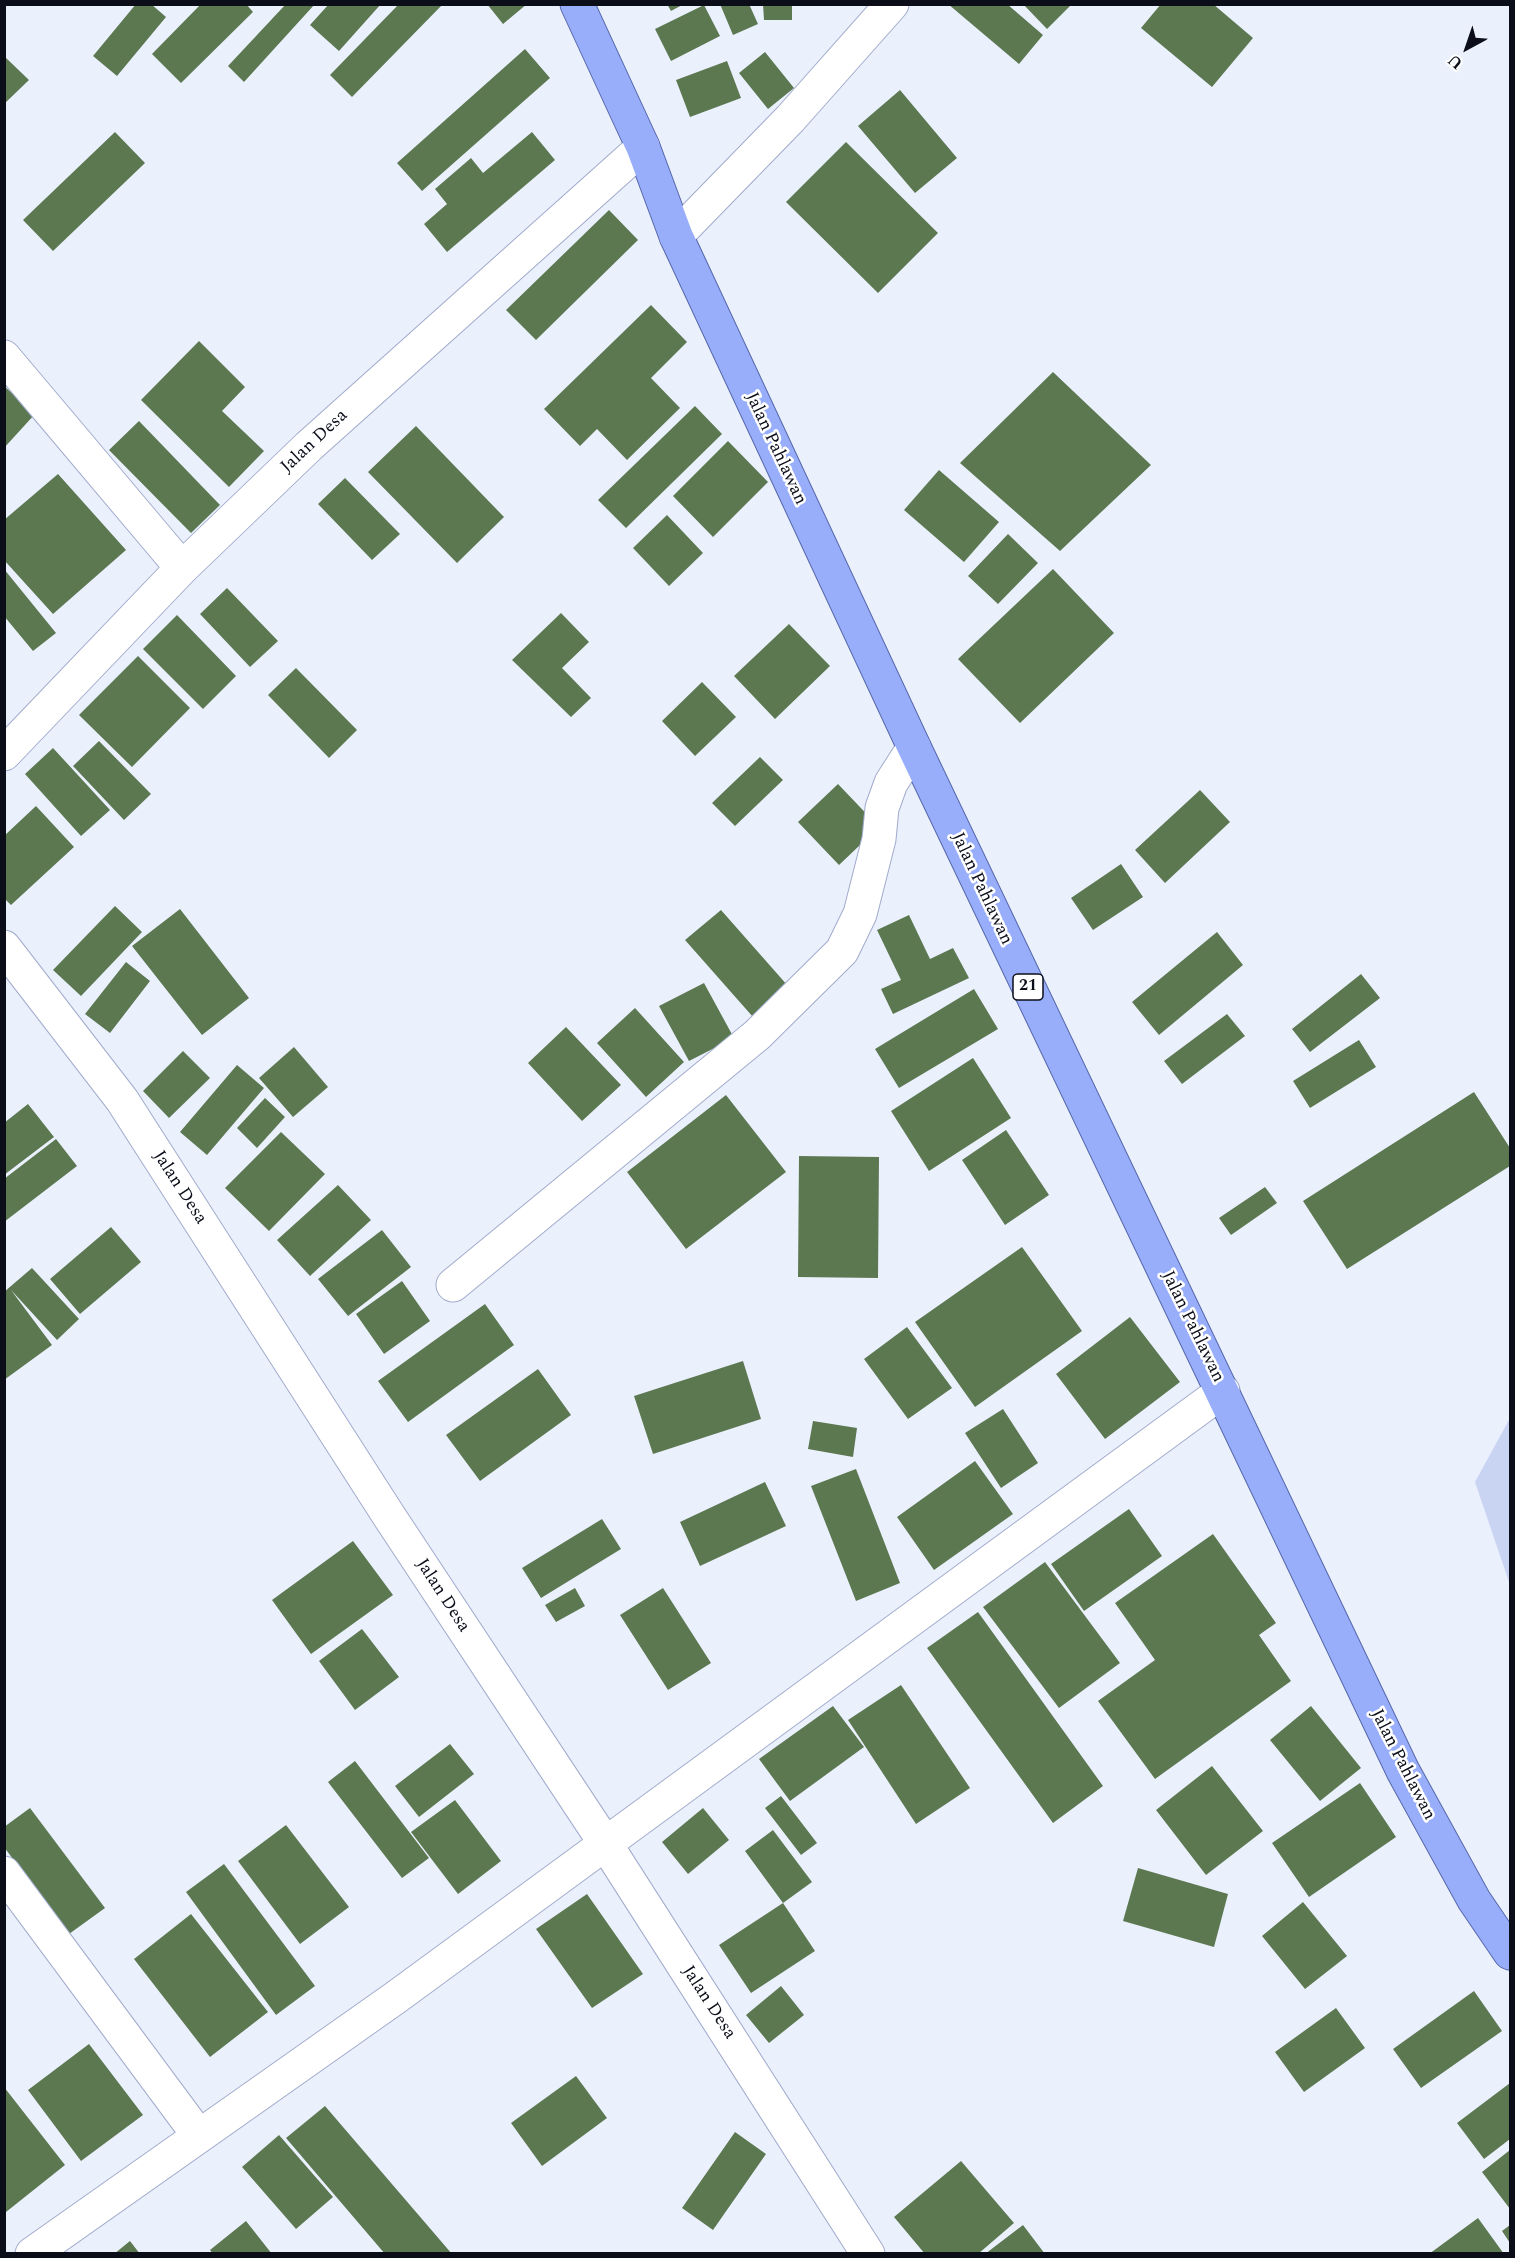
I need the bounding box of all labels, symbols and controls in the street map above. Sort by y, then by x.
north arrow [1437,18,1497,78]
text: U [1443,48,1468,75]
street label: Jalan Pahlawan [740,389,810,509]
street label: Jalan Desa [277,406,353,478]
street label: Jalan Pahlawan [946,829,1016,949]
road number: 21 [1013,974,1043,1000]
street label: Jalan Desa [147,1147,211,1229]
street label: Jalan Pahlawan [1156,1268,1228,1386]
street label: Jalan Desa [410,1555,474,1637]
street label: Jalan Pahlawan [1365,1706,1439,1824]
street label: Jalan Desa [676,1962,740,2044]

